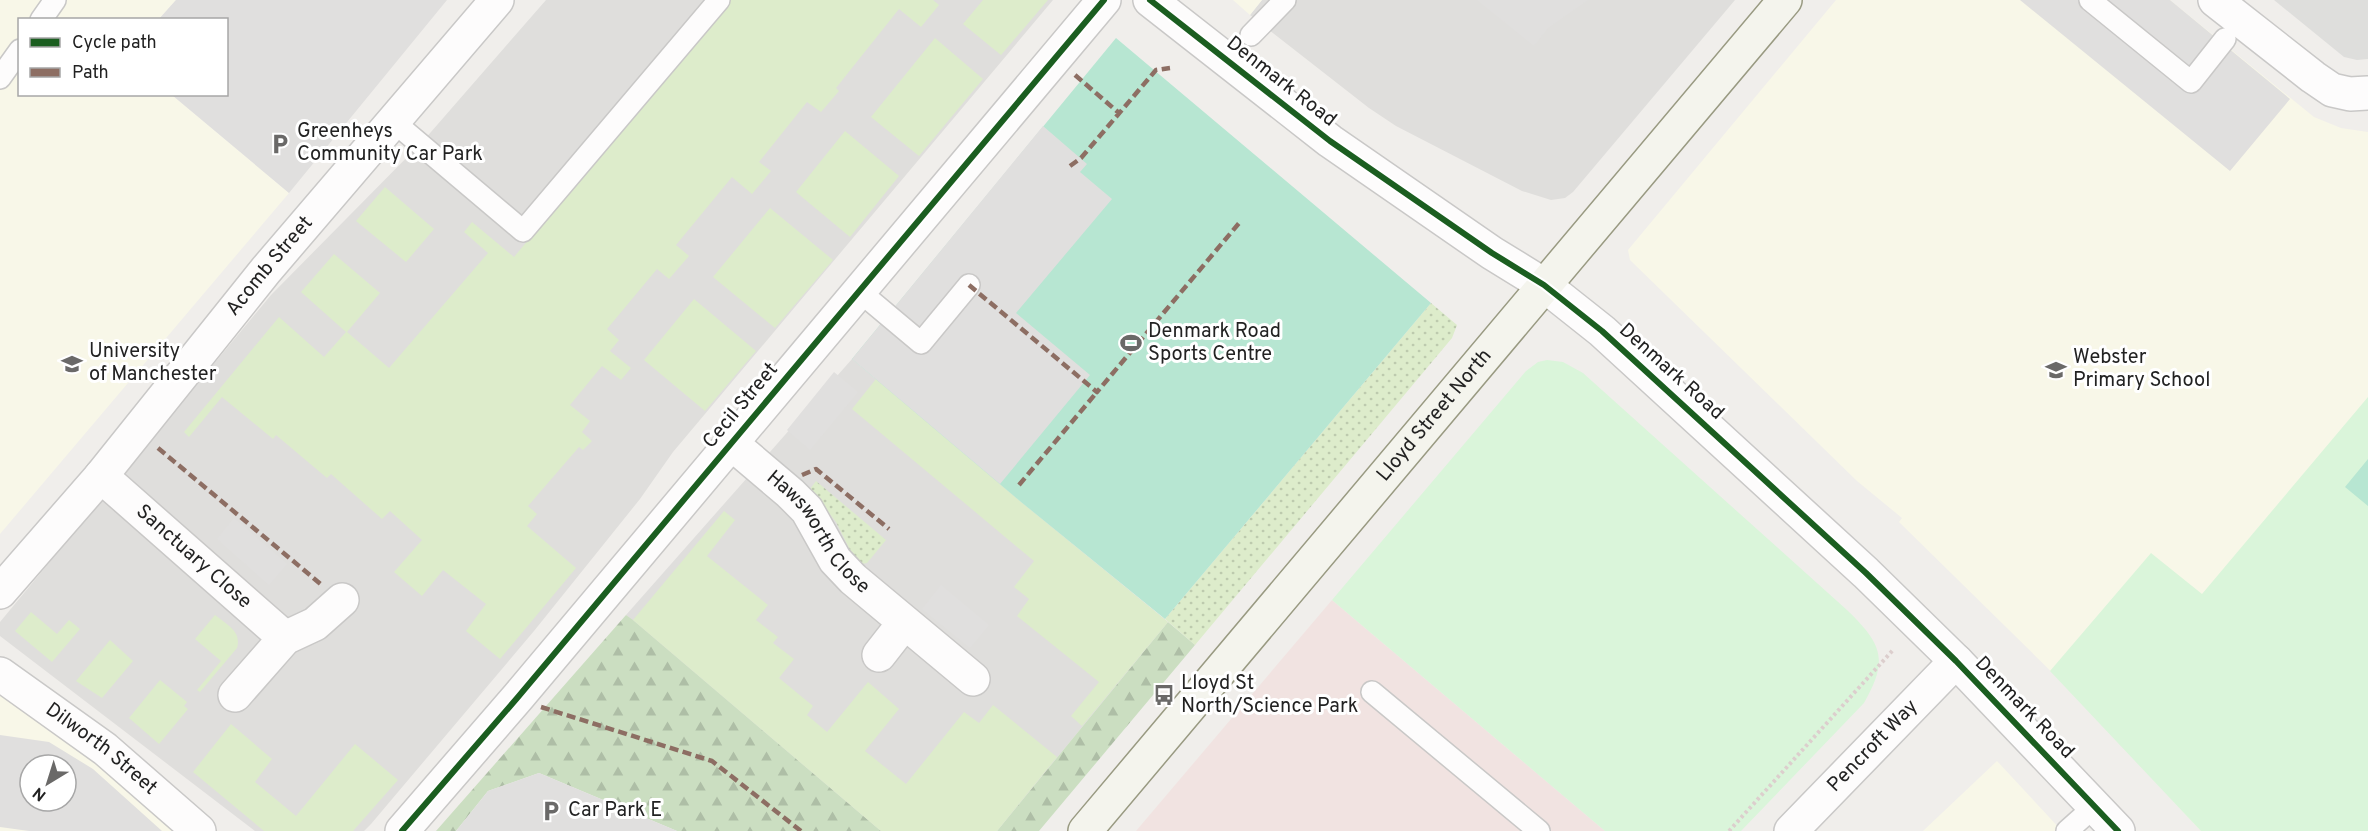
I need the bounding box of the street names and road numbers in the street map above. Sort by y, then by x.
street label: Denmark Road [1221,31,1341,133]
street label: Acomb Street [221,211,319,322]
street label: Denmark Road [1613,318,1729,426]
street label: Lloyd Street North [1372,344,1498,487]
street label: Cecil Street [698,358,784,454]
street label: Hawsworth Close [760,465,875,600]
street label: Sanctuary Close [130,499,257,615]
street label: Denmark Road [1968,651,2080,765]
street label: Pencroft Way [1822,694,1924,798]
street label: Dilworth Street [40,697,162,801]

